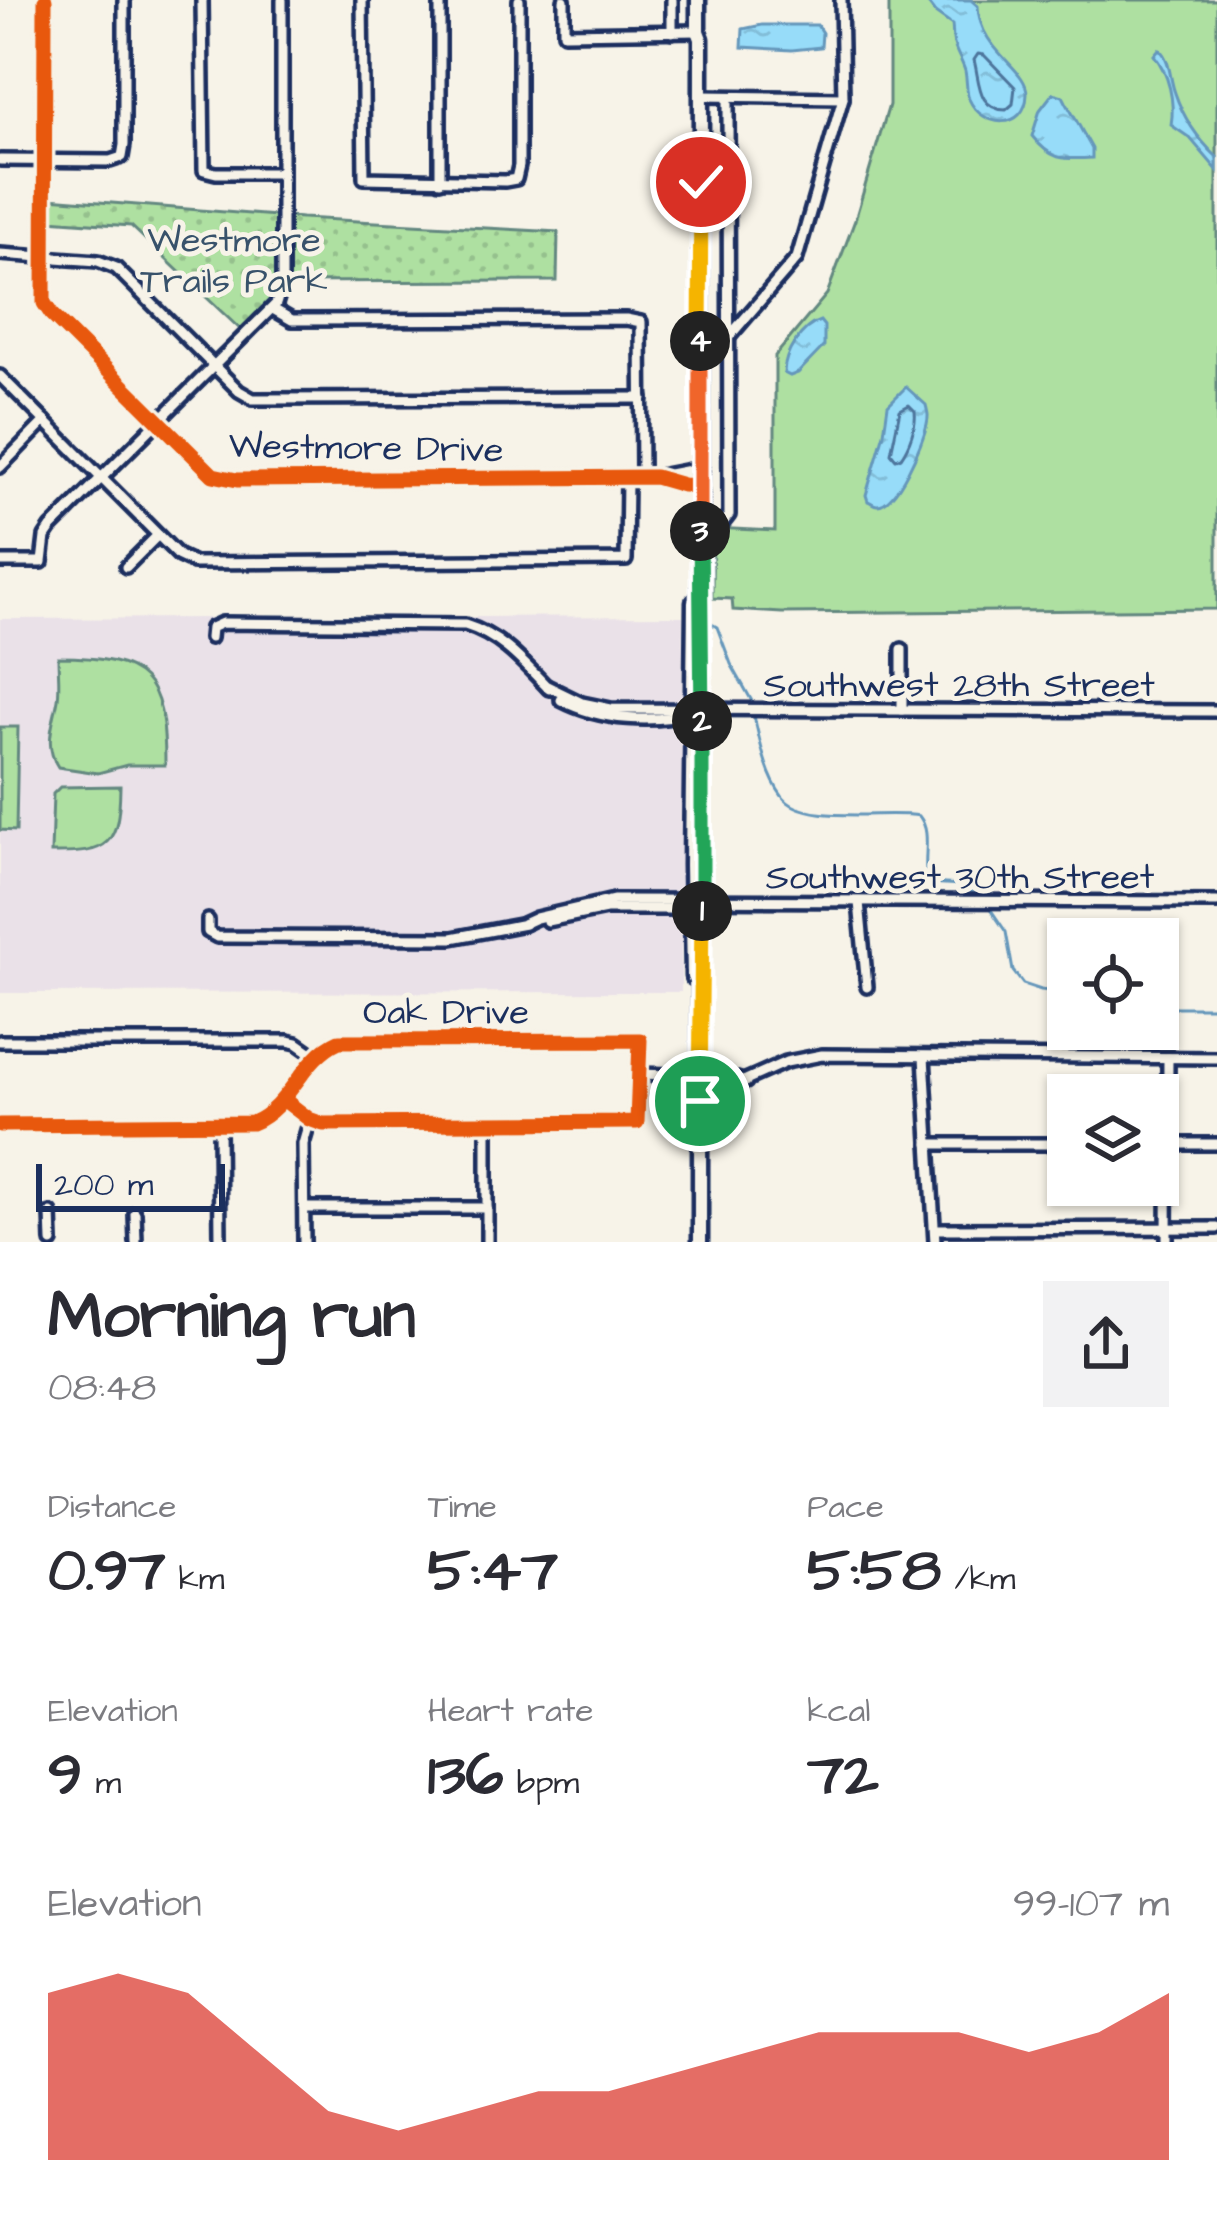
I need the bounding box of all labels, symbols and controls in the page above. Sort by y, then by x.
pin [650,131,752,233]
icon: check [668,149,734,215]
park label: Westmore Trails Park [140,215,328,307]
pin: 4 [670,311,730,371]
text: 4 [689,318,711,364]
street label: Westmore Drive [228,421,504,476]
pin: 3 [670,501,730,561]
text: 3 [692,508,708,554]
street label: Southwest 28th Street [763,660,1155,711]
pin: 2 [672,691,732,751]
text: 2 [693,698,711,744]
street label: Southwest 30th Street [766,852,1155,903]
pin: 1 [672,881,732,941]
text: 1 [700,888,704,934]
map controls [1047,918,1179,1206]
button: locate [1047,918,1179,1050]
street label: Oak Drive [363,987,529,1038]
pin [649,1050,751,1152]
icon: arrive [667,1068,733,1134]
button: layers [1047,1074,1179,1206]
scale bar [36,1158,225,1211]
text: 200 m [54,1162,153,1208]
text: Morning run [48,1271,416,1363]
button: share [1043,1281,1169,1407]
text: 08:48 [48,1362,156,1416]
text: Distance [48,1484,176,1530]
text: Time [428,1484,497,1530]
text: Pace [807,1484,884,1530]
text: 0.97 [48,1530,165,1613]
text: 5:47 [428,1530,558,1613]
text: 5:58 [807,1530,941,1613]
text: km [165,1556,225,1602]
text: /km [941,1556,1015,1602]
text: Elevation [48,1688,178,1734]
text: Heart rate [428,1688,593,1734]
text: kcal [807,1688,870,1734]
text: 9 [48,1734,82,1817]
text: 136 [428,1734,503,1817]
text: 72 [807,1734,879,1817]
text: m [82,1760,121,1806]
text: bpm [503,1760,579,1806]
text: Elevation [48,1878,202,1932]
text: 99–107 m [1013,1878,1169,1932]

